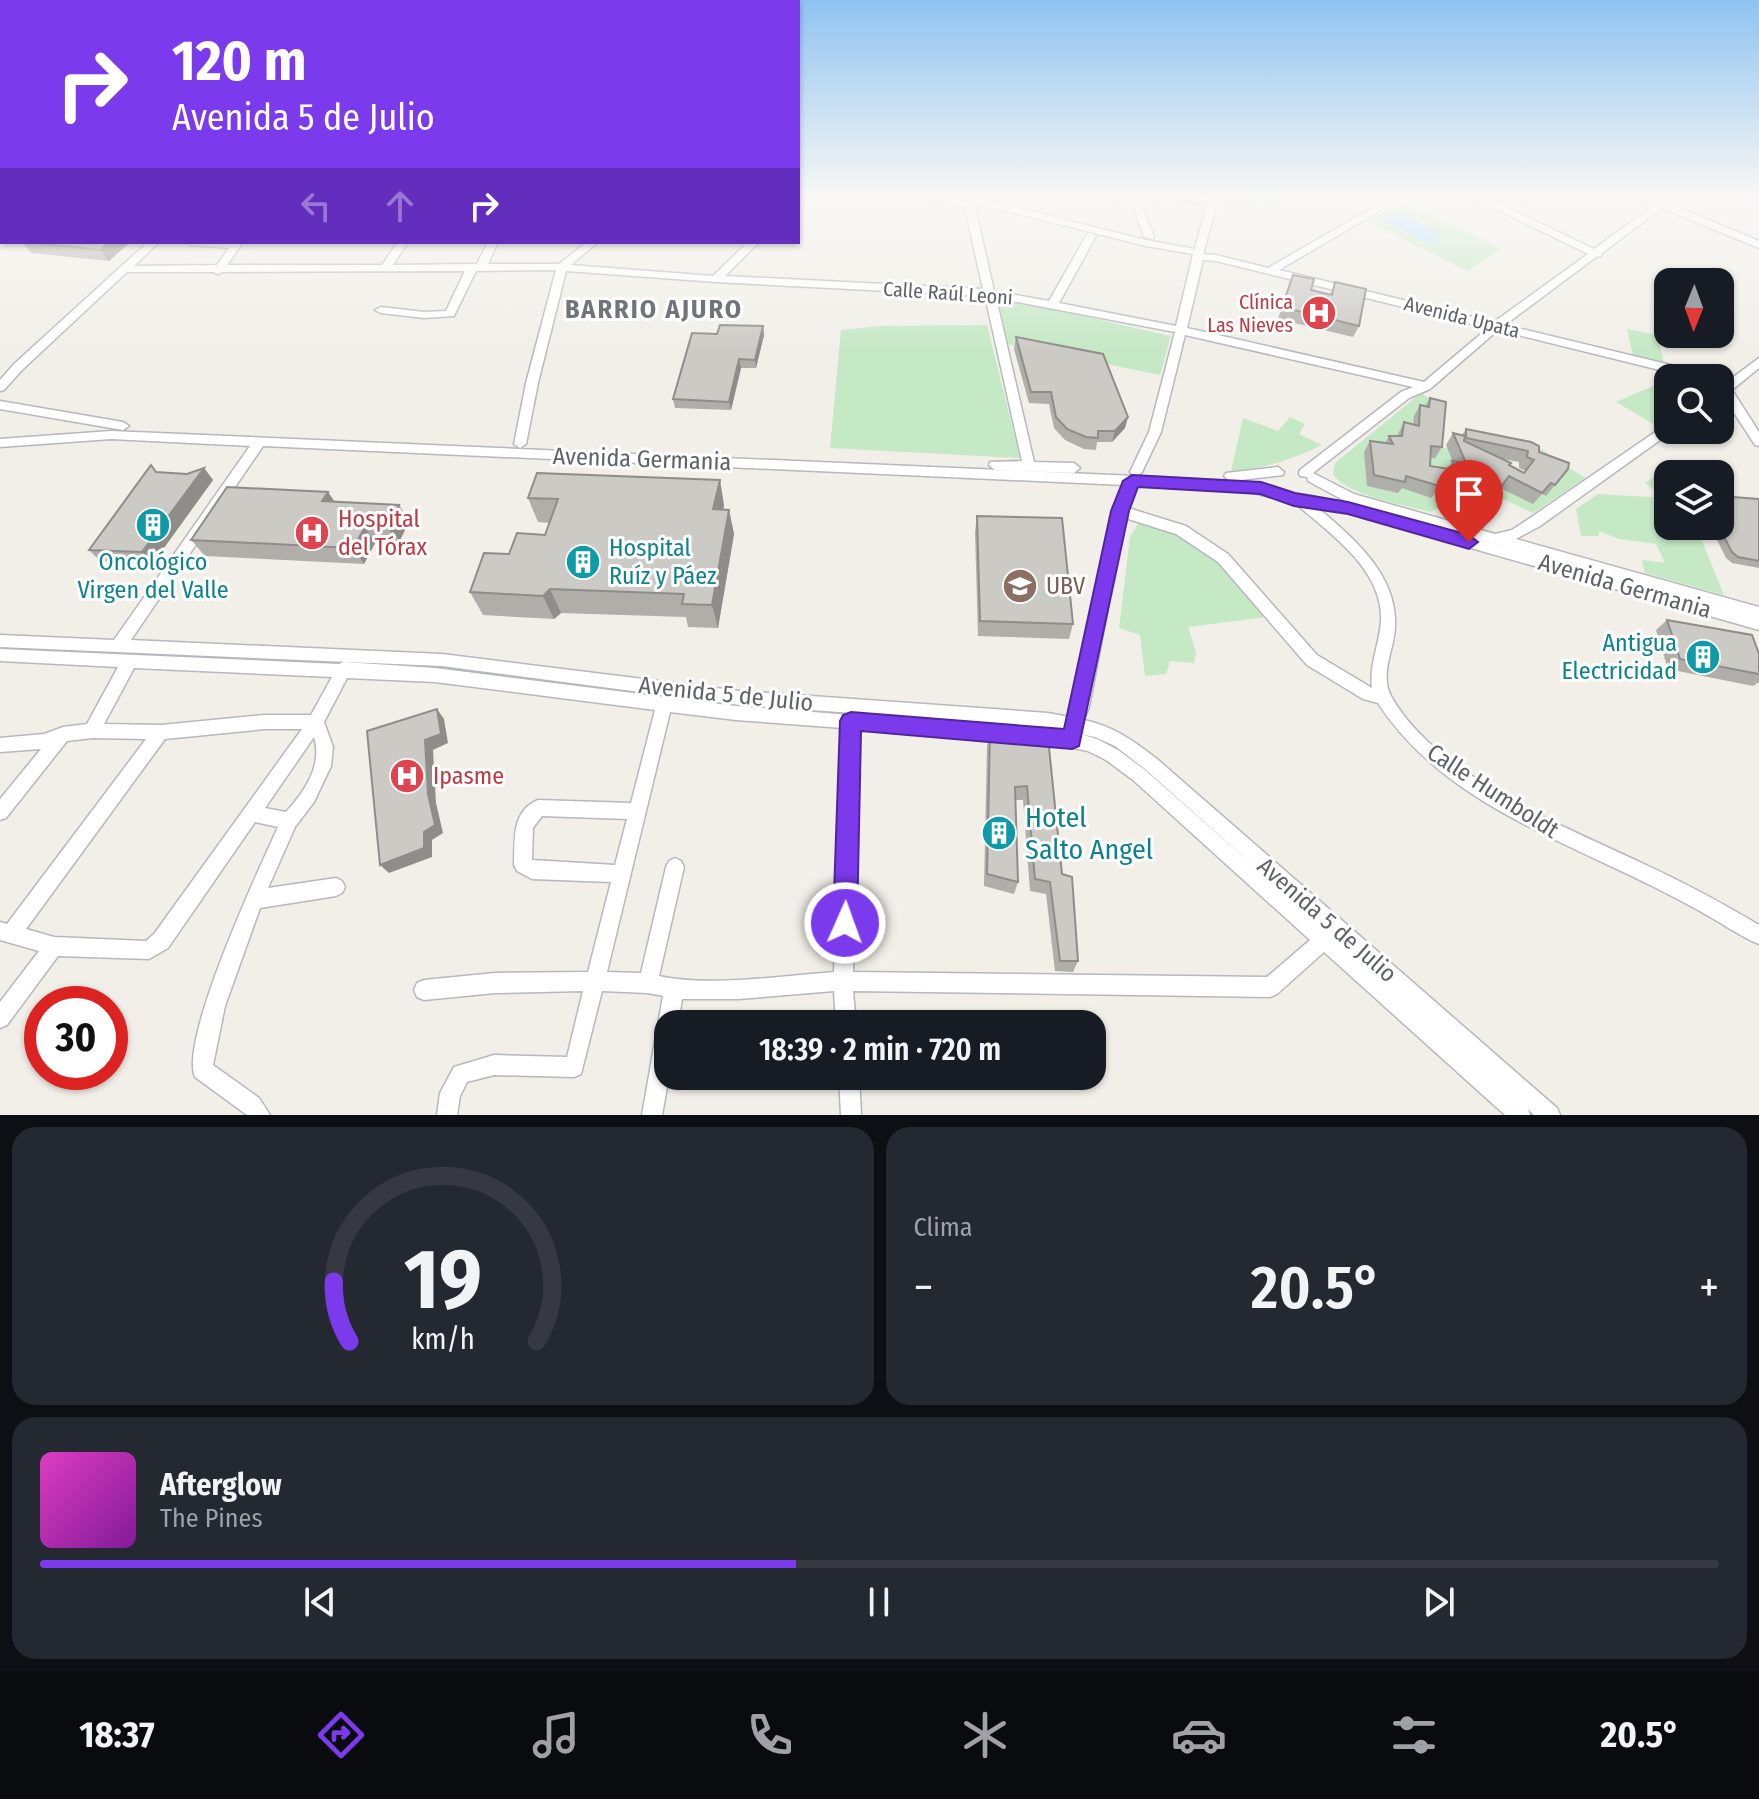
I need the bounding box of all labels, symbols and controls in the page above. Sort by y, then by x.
text: 120 m [172,28,307,95]
icon: right [40,32,144,136]
text: Avenida 5 de Julio [172,96,435,140]
icon: left [294,184,338,228]
icon: ahead [378,184,422,228]
icon: right [462,184,506,228]
north arrow [1654,268,1734,348]
map controls [1654,268,1734,540]
street label: Calle Raúl Leoni [882,276,1014,310]
place label: Clínica Las Nieves [1207,290,1293,337]
street label: Avenida Upata [1402,291,1522,343]
district label: BARRIO AJURO [565,294,743,325]
hospital icon: Clínica Las Nieves [1300,294,1338,332]
button: search [1654,364,1734,444]
street label: Avenida Germania [552,442,732,476]
pin [1435,460,1503,542]
button: layers [1654,460,1734,540]
icon: arrive [1447,472,1491,516]
place label: Hospital del Tórax [338,505,428,561]
building icon: Oncológico Virgen del Valle [134,506,172,544]
hospital icon: Hospital del Tórax [293,514,331,552]
place label: Hospital Ruíz y Páez [609,534,716,590]
building icon: Hospital Ruíz y Páez [564,543,602,581]
place label: Oncológico Virgen del Valle [77,548,229,604]
street label: Avenida Germania [1535,548,1715,624]
school or university icon: UBV [1001,567,1039,605]
place label: UBV [1046,572,1086,600]
place label: Antigua Electricidad [1561,629,1677,685]
building icon: Antigua Electricidad [1684,638,1722,676]
street label: Avenida 5 de Julio [637,671,815,717]
street label: Calle Humboldt [1422,738,1564,844]
hospital icon: Ipasme [388,757,426,795]
place label: Ipasme [433,762,504,790]
place label: Hotel Salto Angel [1025,801,1153,866]
building icon: Hotel Salto Angel [980,814,1018,852]
street label: Avenida 5 de Julio [1252,852,1402,988]
position arrow [803,881,887,965]
speed limit sign: 30 [24,986,128,1090]
text: 18:39 · 2 min · 720 m [759,1032,1001,1068]
text: Clima [914,1212,973,1243]
text: 19 [404,1230,482,1330]
text: 20.5° [1251,1252,1381,1324]
text: − [914,1261,933,1314]
text: + [1699,1261,1719,1314]
text: km/h [411,1322,475,1357]
text: Afterglow [160,1467,282,1503]
text: The Pines [160,1503,263,1534]
icon: previous [298,1580,342,1624]
icon: pause [857,1580,901,1624]
icon: next [1417,1580,1461,1624]
icon: directions [313,1707,369,1763]
icon: music [528,1707,584,1763]
icon: phone [742,1707,798,1763]
icon: climate [957,1707,1013,1763]
icon: car [1171,1707,1227,1763]
icon: filters [1386,1707,1442,1763]
text: 18:37 [79,1713,155,1757]
text: 20.5° [1601,1713,1680,1757]

